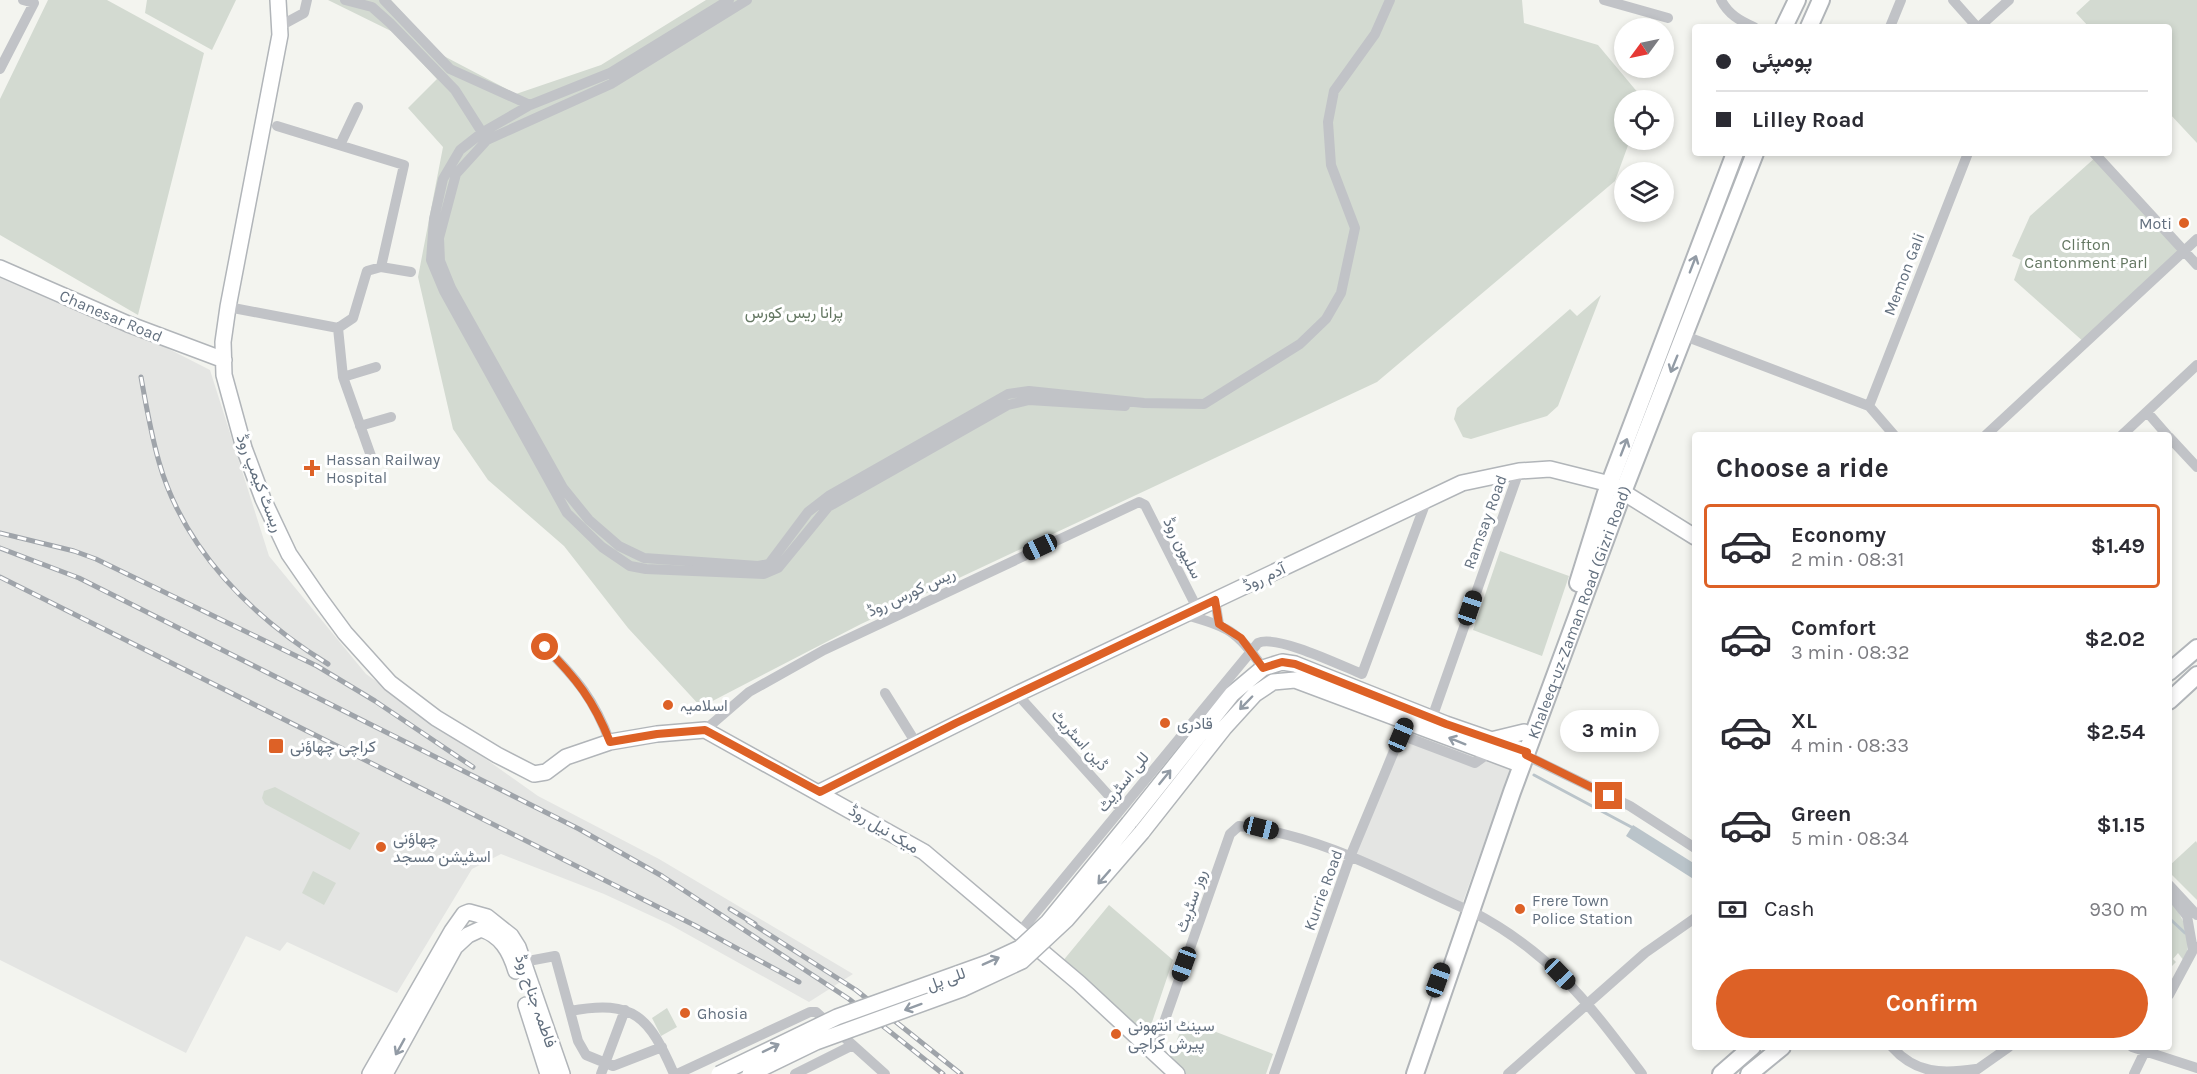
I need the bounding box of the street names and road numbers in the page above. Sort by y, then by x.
street label: Memon Gali [1879,230,1929,318]
street label: Chanesar Road [57,286,165,346]
street label: ریسٹ کیمپ روڈ [231,431,287,535]
street label: Ramsay Road [1459,472,1511,572]
street label: Khaleeq-uz-Zaman Road (Gizri Road) [1523,483,1634,741]
street label: سلیون روڈ [1159,514,1206,582]
street label: آدم روڈ [1240,558,1290,596]
street label: ریس کورس روڈ [864,563,959,622]
street label: ڈین اسٹریٹ [1047,705,1113,775]
street label: للی اسٹریٹ [1093,748,1154,816]
street label: میک نیل روڈ [845,801,923,858]
street label: Kurrie Road [1300,847,1346,933]
street label: روز سٹریٹ [1171,867,1212,935]
street label: فاطمہ جناح روڈ [509,952,561,1051]
street label: للی پل [924,963,969,997]

